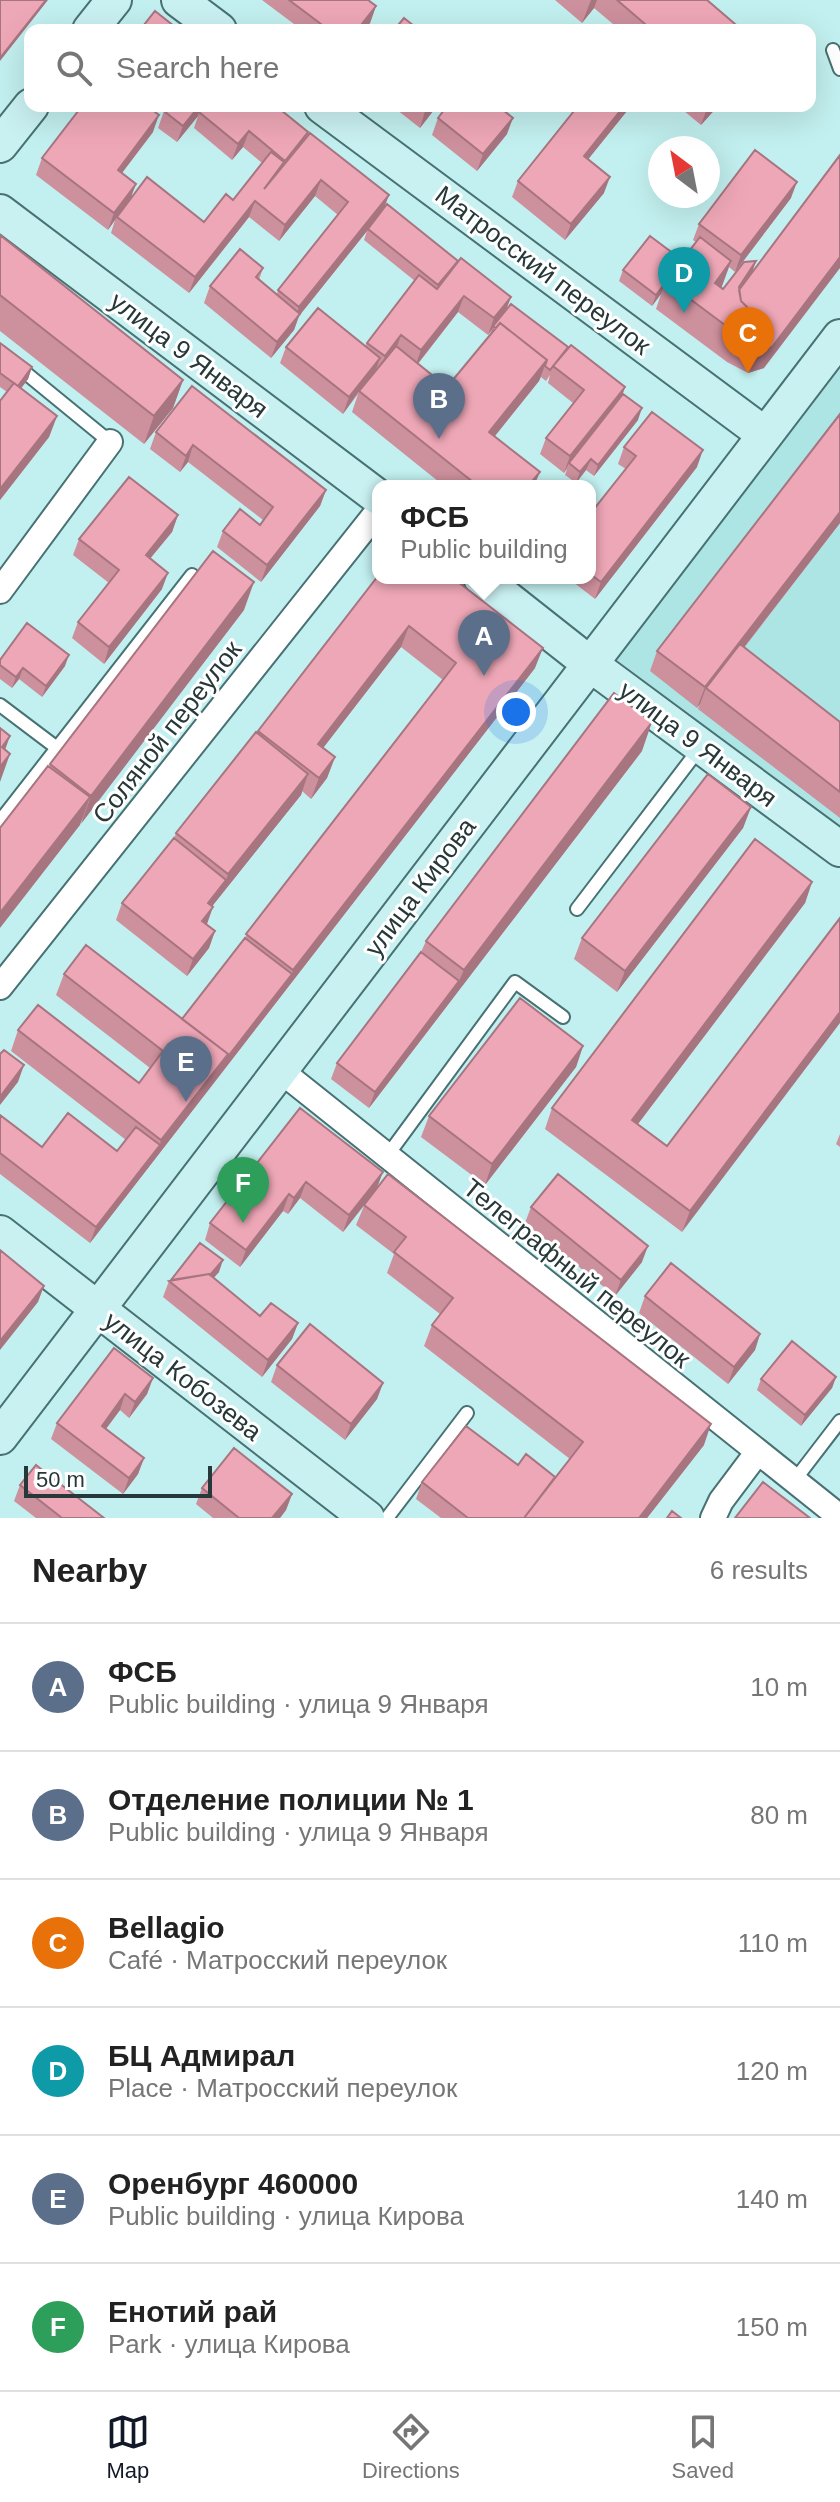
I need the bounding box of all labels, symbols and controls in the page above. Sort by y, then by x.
search box [24,24,816,112]
icon: search [52,46,96,90]
text: Search here [116,51,279,84]
north arrow [648,136,720,208]
street label: Матросский переулок [430,179,657,361]
pin: D [658,247,710,313]
street label: улица 9 Января [104,286,274,424]
pin: C [722,307,774,373]
pin: B [413,373,465,439]
popup [372,480,596,584]
text: ФСБ [400,500,469,533]
text: Public building [400,534,568,564]
pin: A [458,610,510,676]
street label: Соляной переулок [86,634,248,829]
street label: улица 9 Января [613,675,783,813]
your location [496,692,536,732]
street label: улица Кирова [358,812,482,962]
pin: E [160,1036,212,1102]
pin: F [217,1157,269,1223]
street label: Телеграфный переулок [458,1172,697,1374]
street label: улица Кобозева [98,1305,268,1447]
scale bar [24,1462,212,1498]
text: 50 m [36,1467,85,1492]
text: Nearby [32,1551,147,1589]
text: 6 results [710,1555,808,1585]
text: ФСБ [108,1655,177,1688]
text: A [49,1672,67,1702]
text: 10 m [750,1672,808,1702]
text: Public building · улица 9 Января [108,1689,489,1719]
text: Отделение полиции № 1 [108,1783,474,1816]
text: B [49,1800,67,1830]
text: 80 m [750,1800,808,1830]
text: Public building · улица 9 Января [108,1817,489,1847]
text: Bellagio [108,1911,225,1944]
text: C [49,1928,67,1958]
text: 110 m [738,1928,808,1958]
text: Café · Матросский переулок [108,1945,447,1975]
text: БЦ Адмирал [108,2039,295,2072]
text: D [49,2056,67,2086]
text: 120 m [736,2056,808,2086]
text: Place · Матросский переулок [108,2073,457,2103]
text: Оренбург 460000 [108,2167,358,2200]
text: E [49,2184,67,2214]
text: 140 m [736,2184,808,2214]
text: Public building · улица Кирова [108,2201,464,2231]
text: Енотий рай [108,2295,277,2328]
text: F [50,2312,66,2342]
text: 150 m [736,2312,808,2342]
text: Park · улица Кирова [108,2329,350,2359]
tab: Map [106,2410,150,2484]
tab: Directions [362,2410,460,2484]
tab: Saved [672,2410,734,2484]

